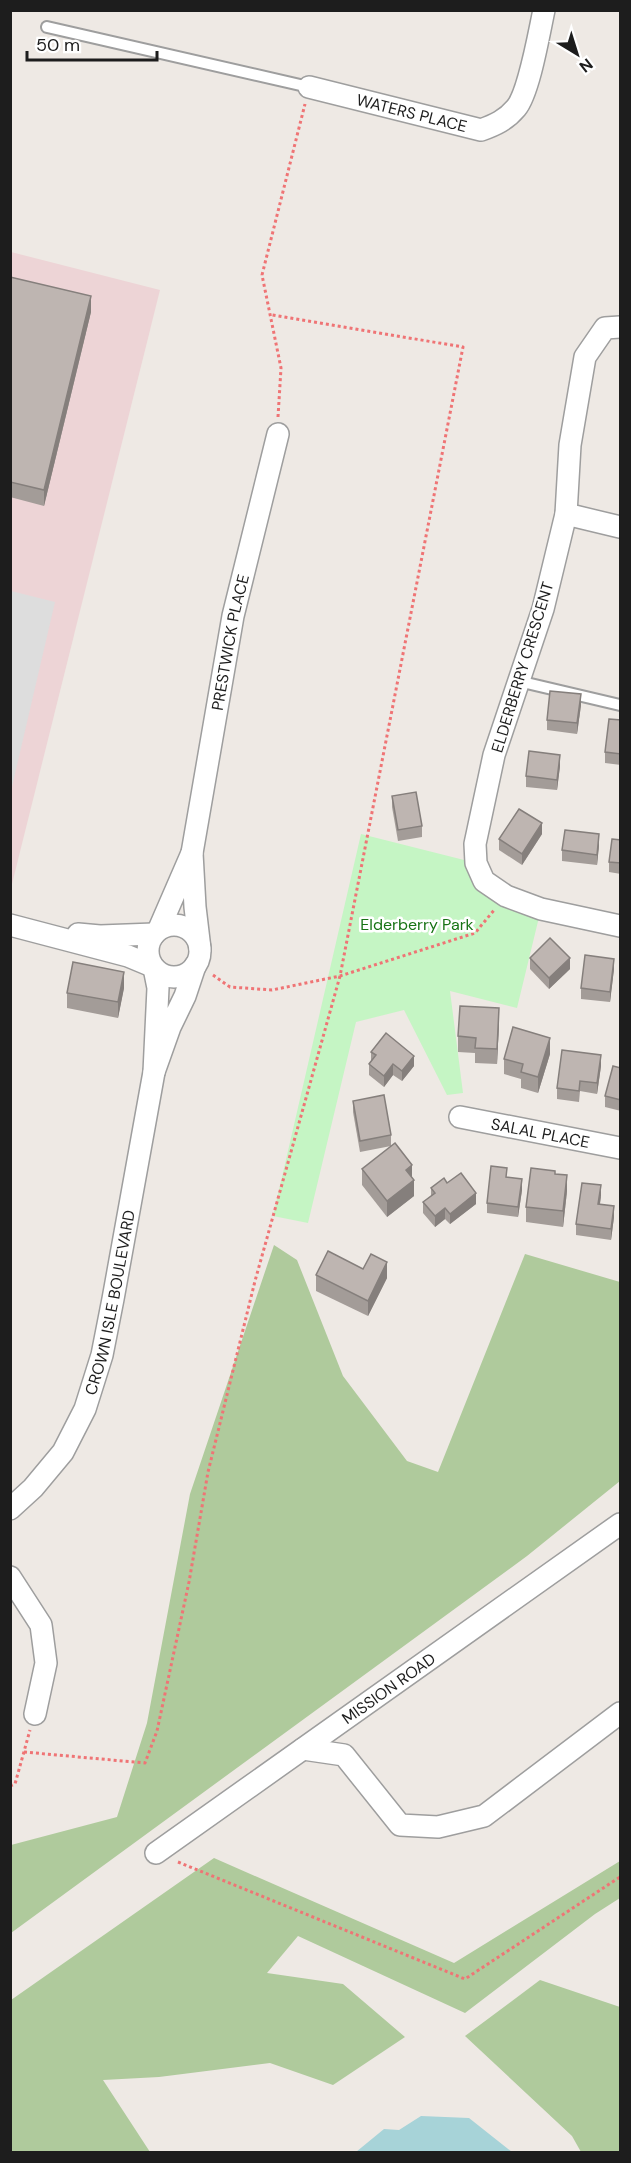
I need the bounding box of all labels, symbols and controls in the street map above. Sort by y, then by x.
scale bar [27,24,158,62]
north arrow [547,24,607,84]
text: 50 m [36,33,80,57]
text: N [575,54,597,77]
street label: WATERS PLACE [354,89,469,137]
street label: PRESTWICK PLACE [207,572,254,712]
street label: ELDERBERRY CRESCENT [486,579,558,755]
park label: Elderberry Park [360,914,474,935]
street label: SALAL PLACE [489,1113,591,1153]
street label: CROWN ISLE BOULEVARD [80,1208,140,1398]
street label: MISSION ROAD [338,1648,440,1729]

